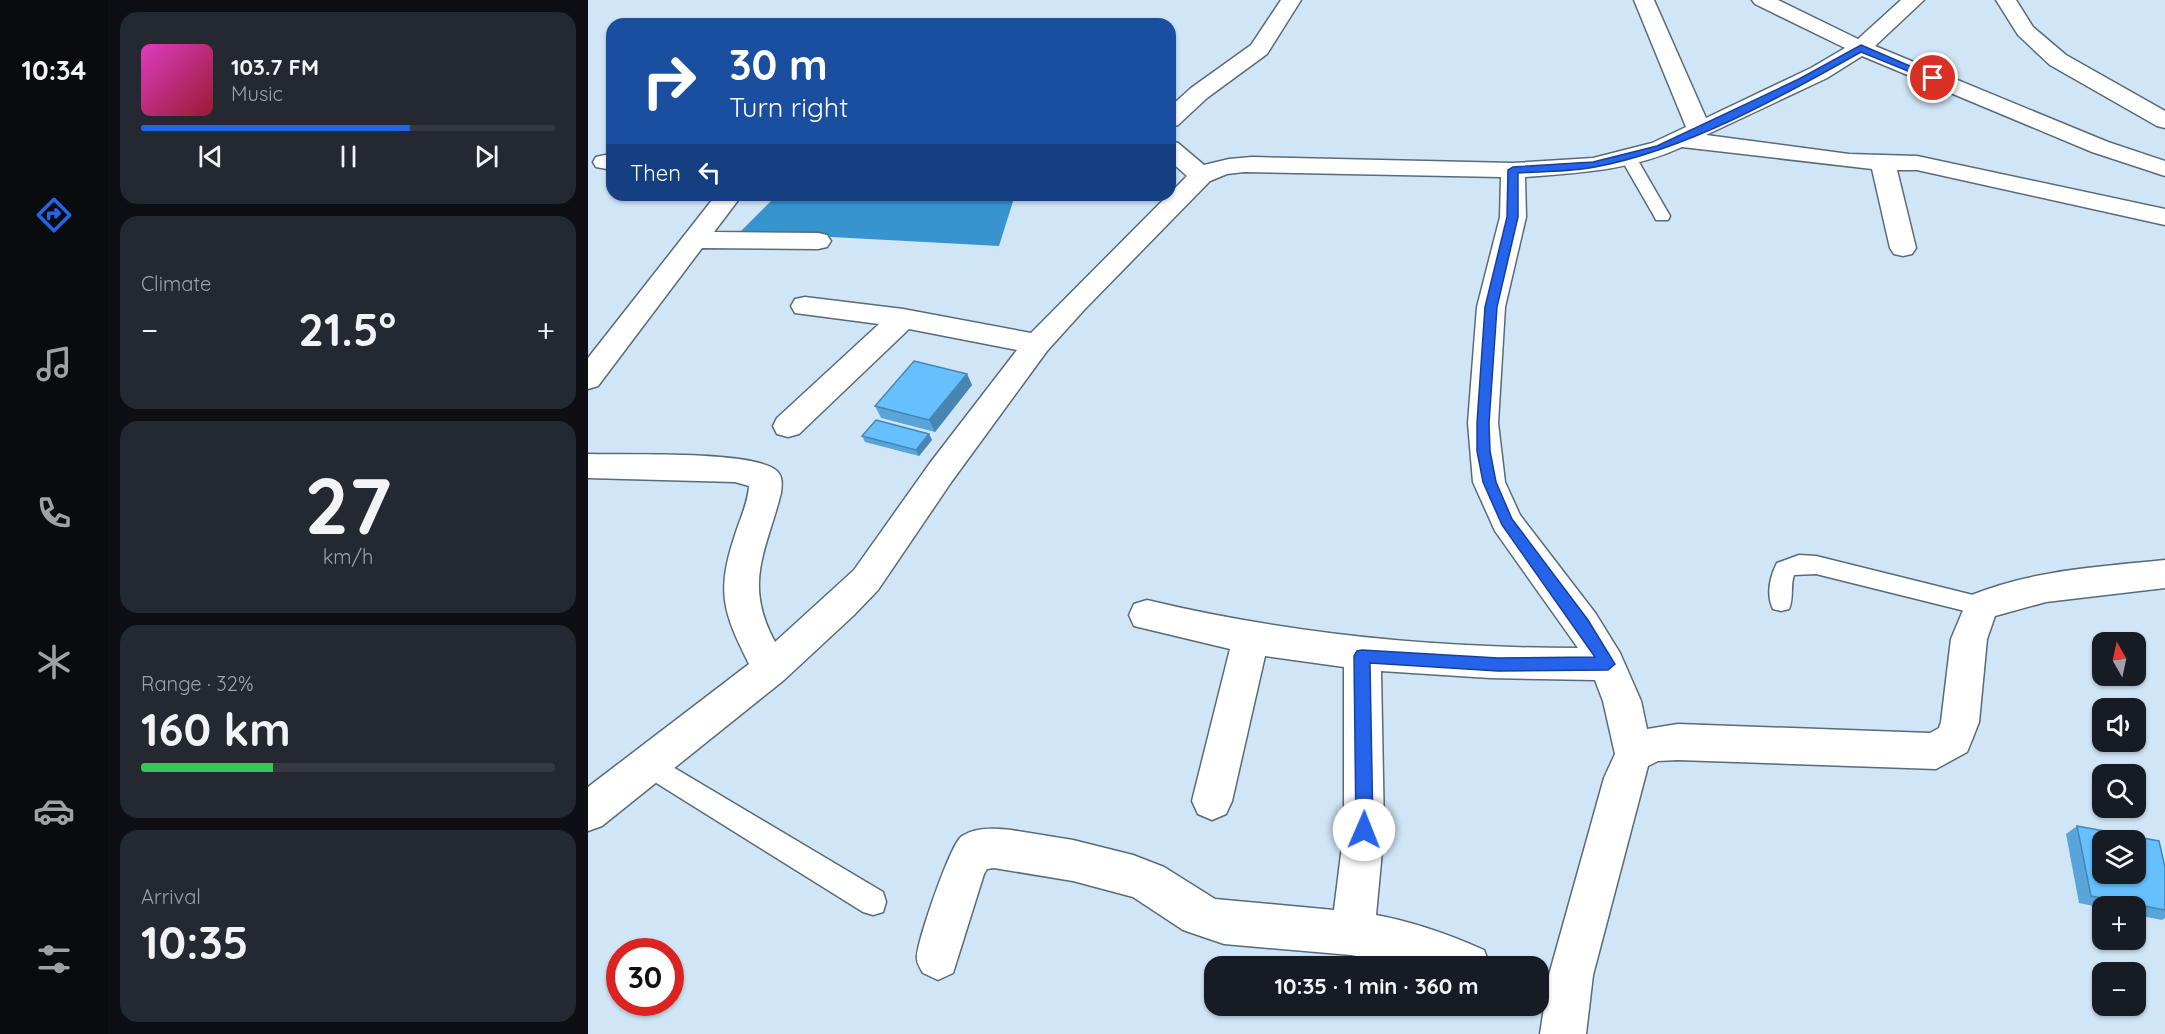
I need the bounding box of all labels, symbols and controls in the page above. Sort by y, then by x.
text: 30 m [729,38,828,91]
icon: right [630,42,708,120]
pin [1907,52,1958,103]
text: 10:34 [22,53,86,87]
text: 103.7 FM [231,53,319,81]
icon: arrive [1916,61,1949,94]
text: Music [231,81,283,106]
text: Turn right [729,90,848,124]
icon: previous [194,140,227,173]
icon: pause [332,140,365,173]
icon: next [470,140,503,173]
icon: left [693,156,726,189]
text: Then [630,159,681,187]
icon: directions [33,194,75,236]
text: Climate [141,271,211,296]
text: 21.5° [298,301,396,357]
text: − [141,309,158,350]
text: + [536,309,555,350]
icon: music [33,343,75,385]
text: 27 [304,456,392,554]
icon: phone [33,492,75,534]
text: km/h [323,544,373,569]
north arrow [2092,632,2146,686]
map controls [2092,632,2146,1016]
icon: climate [33,641,75,683]
text: Range · 32% [141,671,253,696]
button: sound [2092,698,2146,752]
text: 160 km [141,701,291,757]
button: search [2092,764,2146,818]
icon: car [33,790,75,832]
position arrow [1332,798,1396,862]
button: layers [2092,830,2146,884]
text: Arrival [141,884,201,909]
button: + [2092,896,2146,950]
text: 10:35 [141,914,249,970]
icon: filters [33,938,75,980]
speed limit sign: 30 [606,938,684,1016]
button: − [2092,962,2146,1016]
text: 10:35 · 1 min · 360 m [1274,972,1479,1000]

